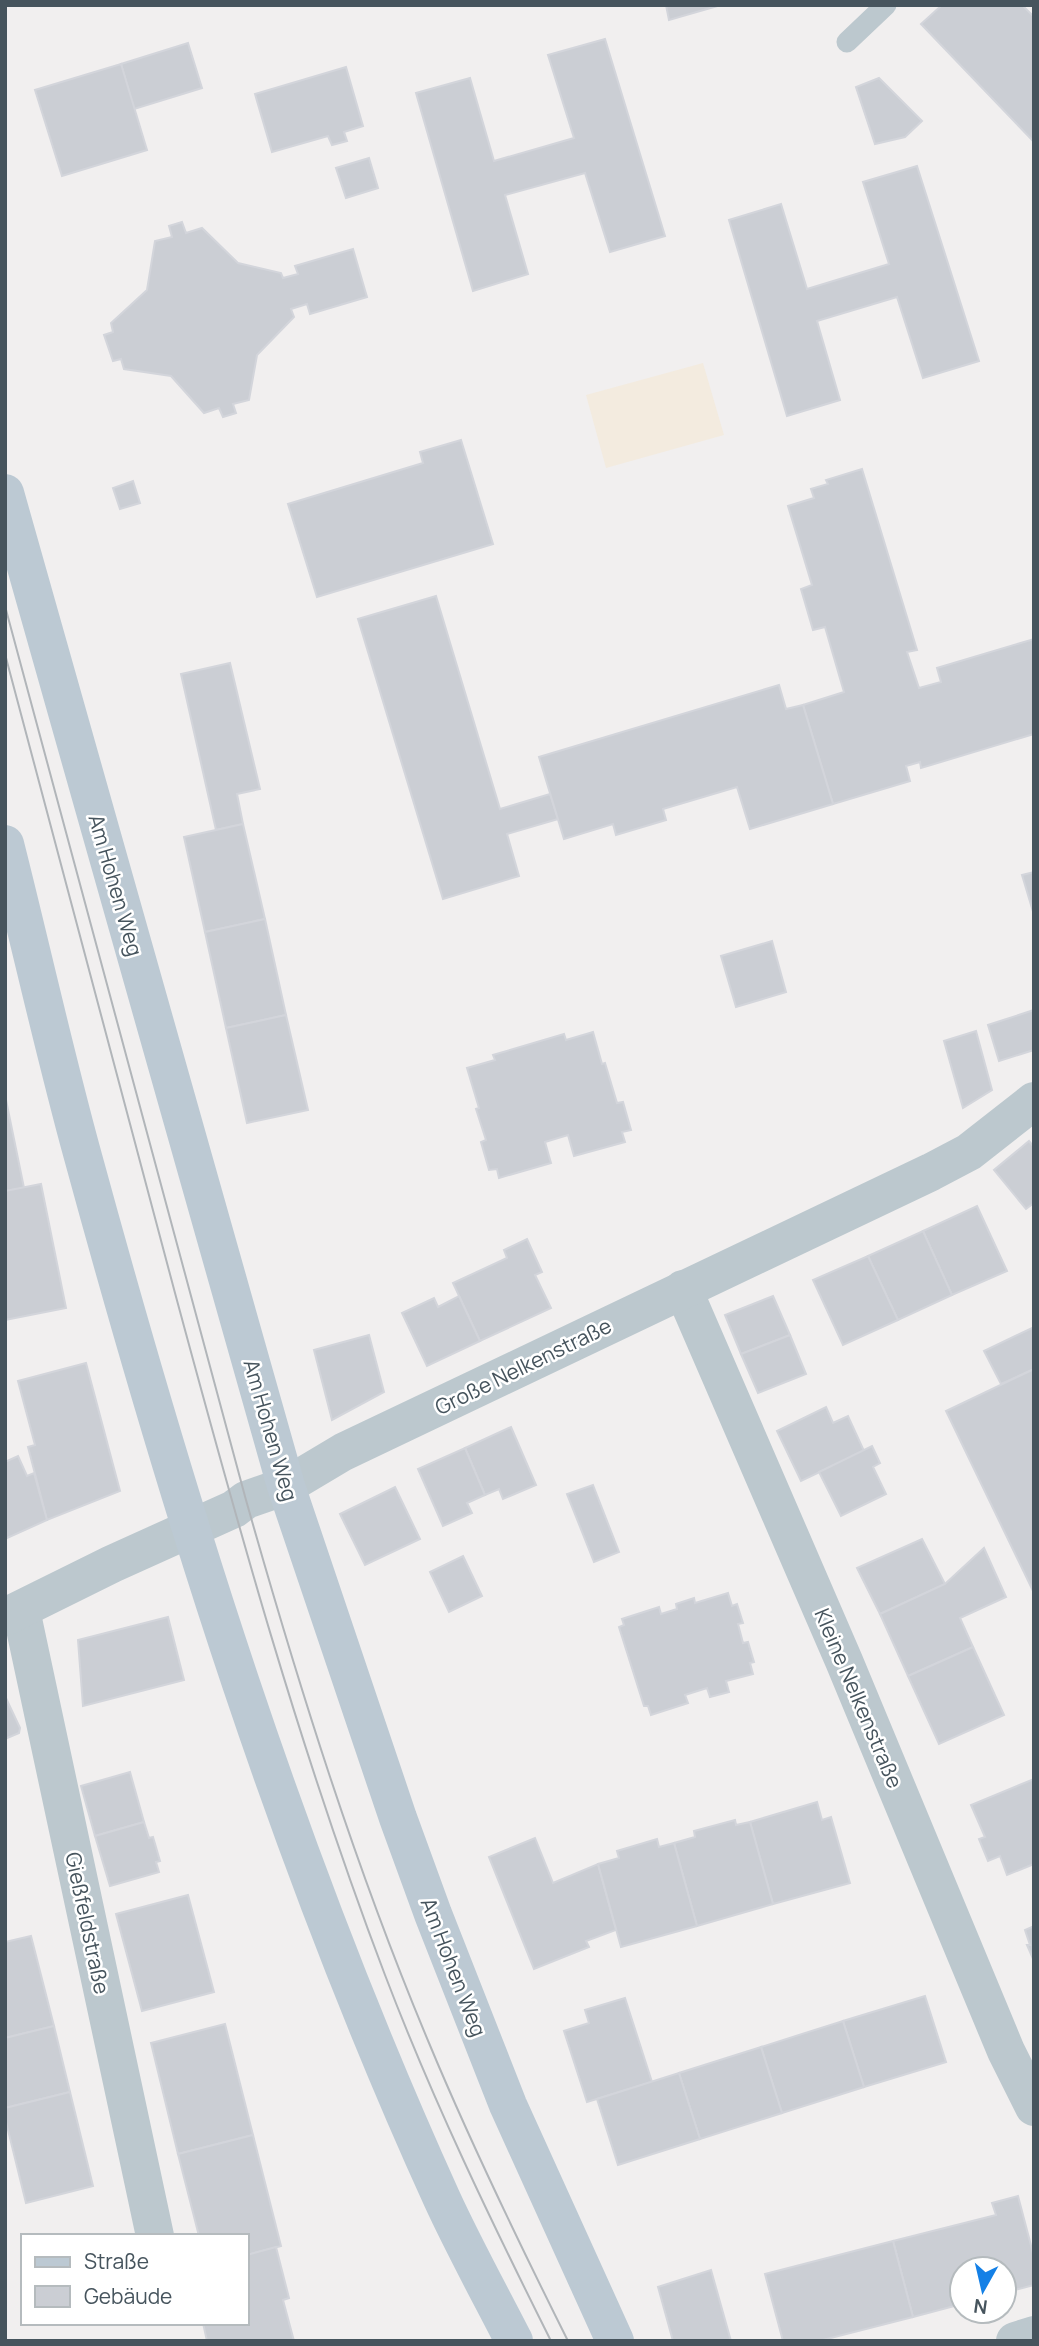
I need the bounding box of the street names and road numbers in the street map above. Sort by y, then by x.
street label: Am Hohen Weg [82,811,150,959]
street label: Große Nelkenstraße [430,1311,616,1421]
street label: Am Hohen Weg [237,1356,305,1504]
street label: Kleine Nelkenstraße [808,1604,910,1792]
street label: Gießfeldstraße [59,1850,117,1996]
street label: Am Hohen Weg [415,1894,493,2040]

